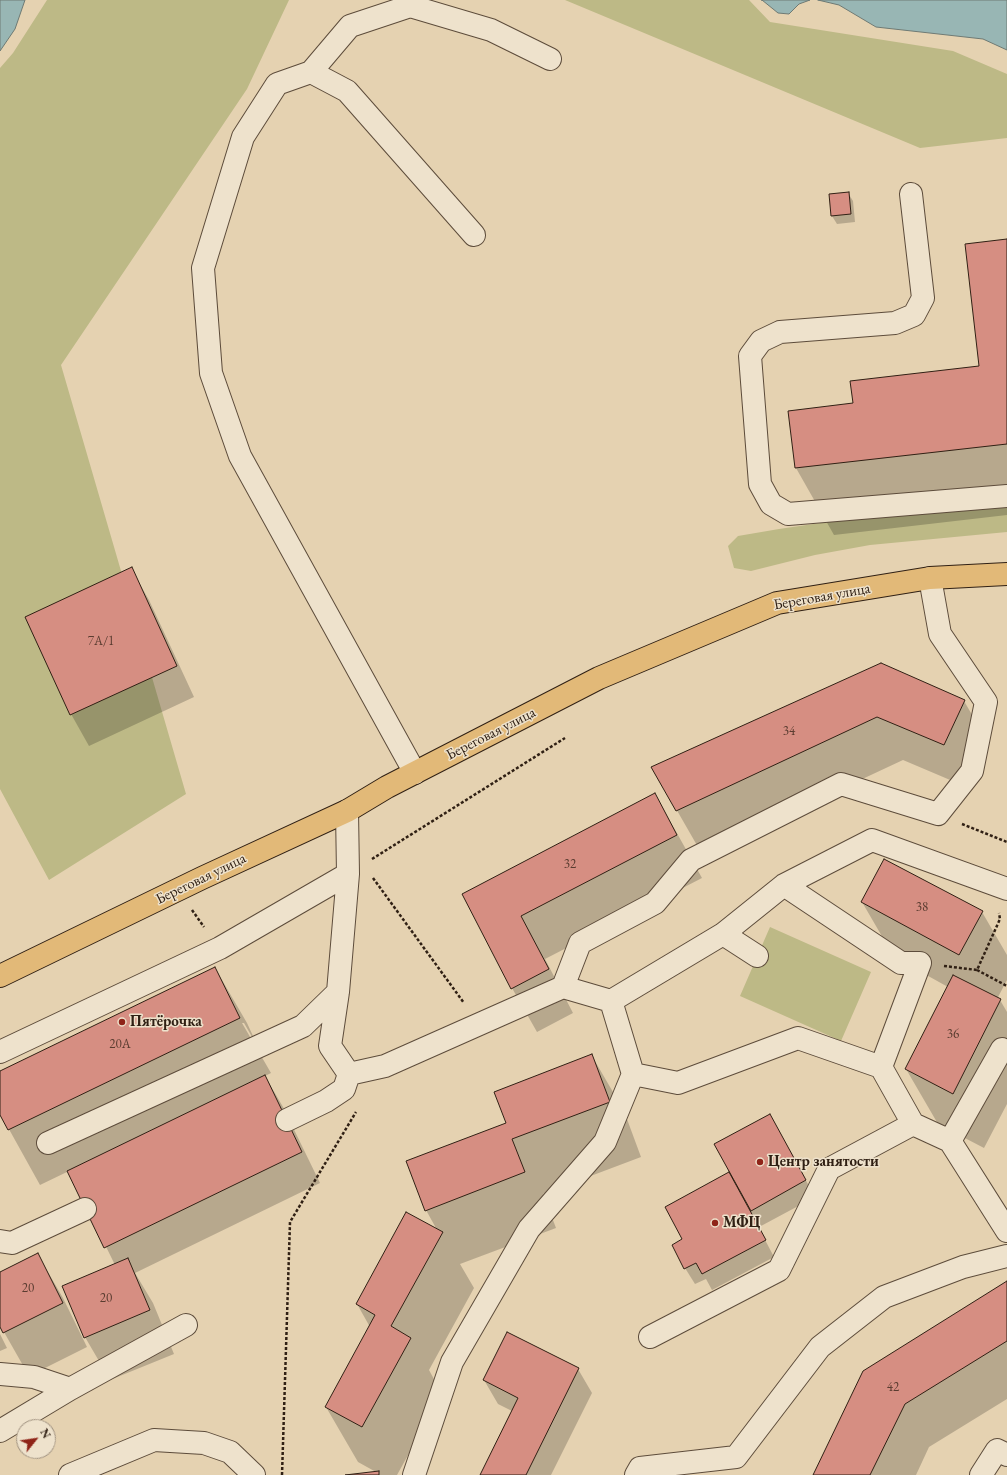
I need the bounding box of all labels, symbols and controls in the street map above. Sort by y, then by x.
street label: Береговая улица [772,580,872,614]
house number: 7А/1 [88,633,114,649]
street label: Береговая улица [443,704,539,764]
house number: 34 [783,723,795,739]
street label: Береговая улица [153,849,249,909]
house number: 32 [564,856,576,872]
house number: 38 [916,899,928,915]
place label: Пятёрочка [130,1013,202,1031]
marker: Пятёрочка [117,1017,127,1027]
house number: 36 [947,1026,959,1042]
house number: 20А [109,1036,131,1052]
place label: Центр занятости [768,1153,879,1171]
marker: Центр занятости [755,1157,765,1167]
place label: МФЦ [723,1214,760,1232]
marker: МФЦ [710,1218,720,1228]
house number: 20 [22,1280,34,1296]
house number: 20 [100,1290,112,1306]
house number: 42 [887,1379,899,1395]
north arrow [16,1419,56,1459]
text: N [37,1426,54,1441]

